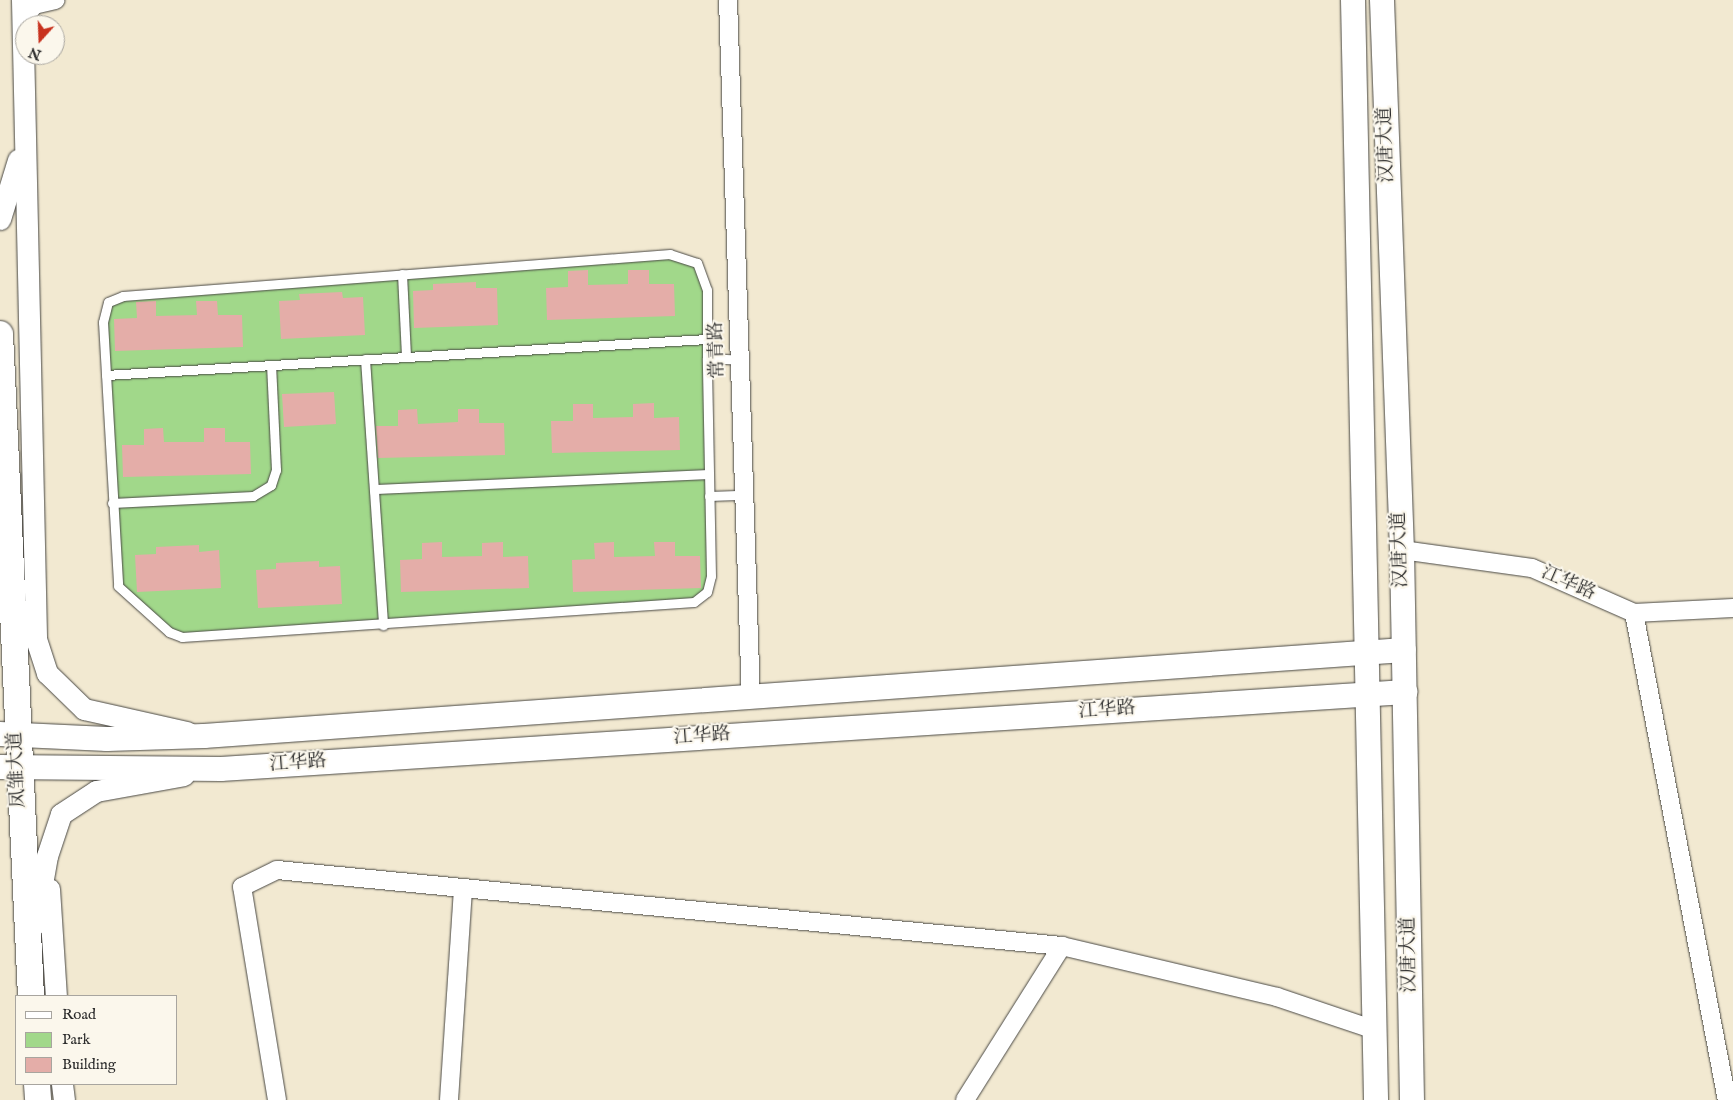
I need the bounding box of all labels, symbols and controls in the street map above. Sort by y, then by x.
north arrow [15,15,65,65]
text: N [26,43,44,64]
street label: 汉唐大道 [1374,107,1400,183]
street label: 常青路 [706,321,730,379]
street label: 汉唐大道 [1388,512,1414,588]
street label: 江华路 [1537,562,1599,606]
street label: 江华路 [1078,698,1136,724]
street label: 江华路 [673,724,731,750]
street label: 凤雏大道 [5,731,31,809]
street label: 江华路 [269,751,327,777]
street label: 汉唐大道 [1398,917,1422,993]
legend [15,995,178,1085]
text: Road [62,1005,96,1024]
text: Park [62,1030,91,1049]
text: Building [62,1055,116,1074]

